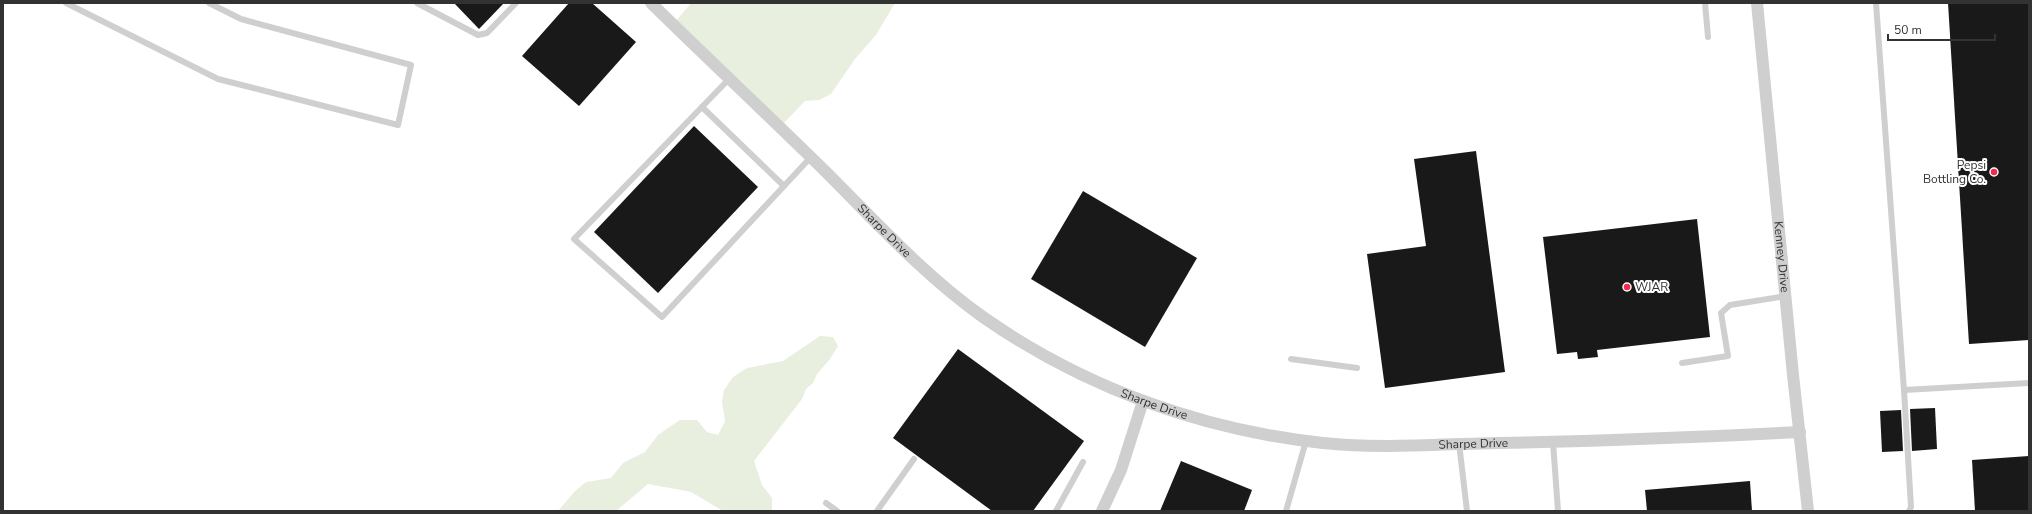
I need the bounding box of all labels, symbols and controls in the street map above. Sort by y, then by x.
scale bar [1888,16,1995,42]
text: 50 m [1894,22,1922,38]
place label: Pepsi Bottling Co. [1923,157,1986,187]
marker: Pepsi Bottling Co. [1989,167,1999,177]
street label: Sharpe Drive [854,200,915,261]
street label: Kenney Drive [1770,220,1793,293]
place label: WJAR [1635,279,1668,295]
marker: WJAR [1622,282,1632,292]
street label: Sharpe Drive [1118,385,1190,423]
street label: Sharpe Drive [1438,435,1508,453]

